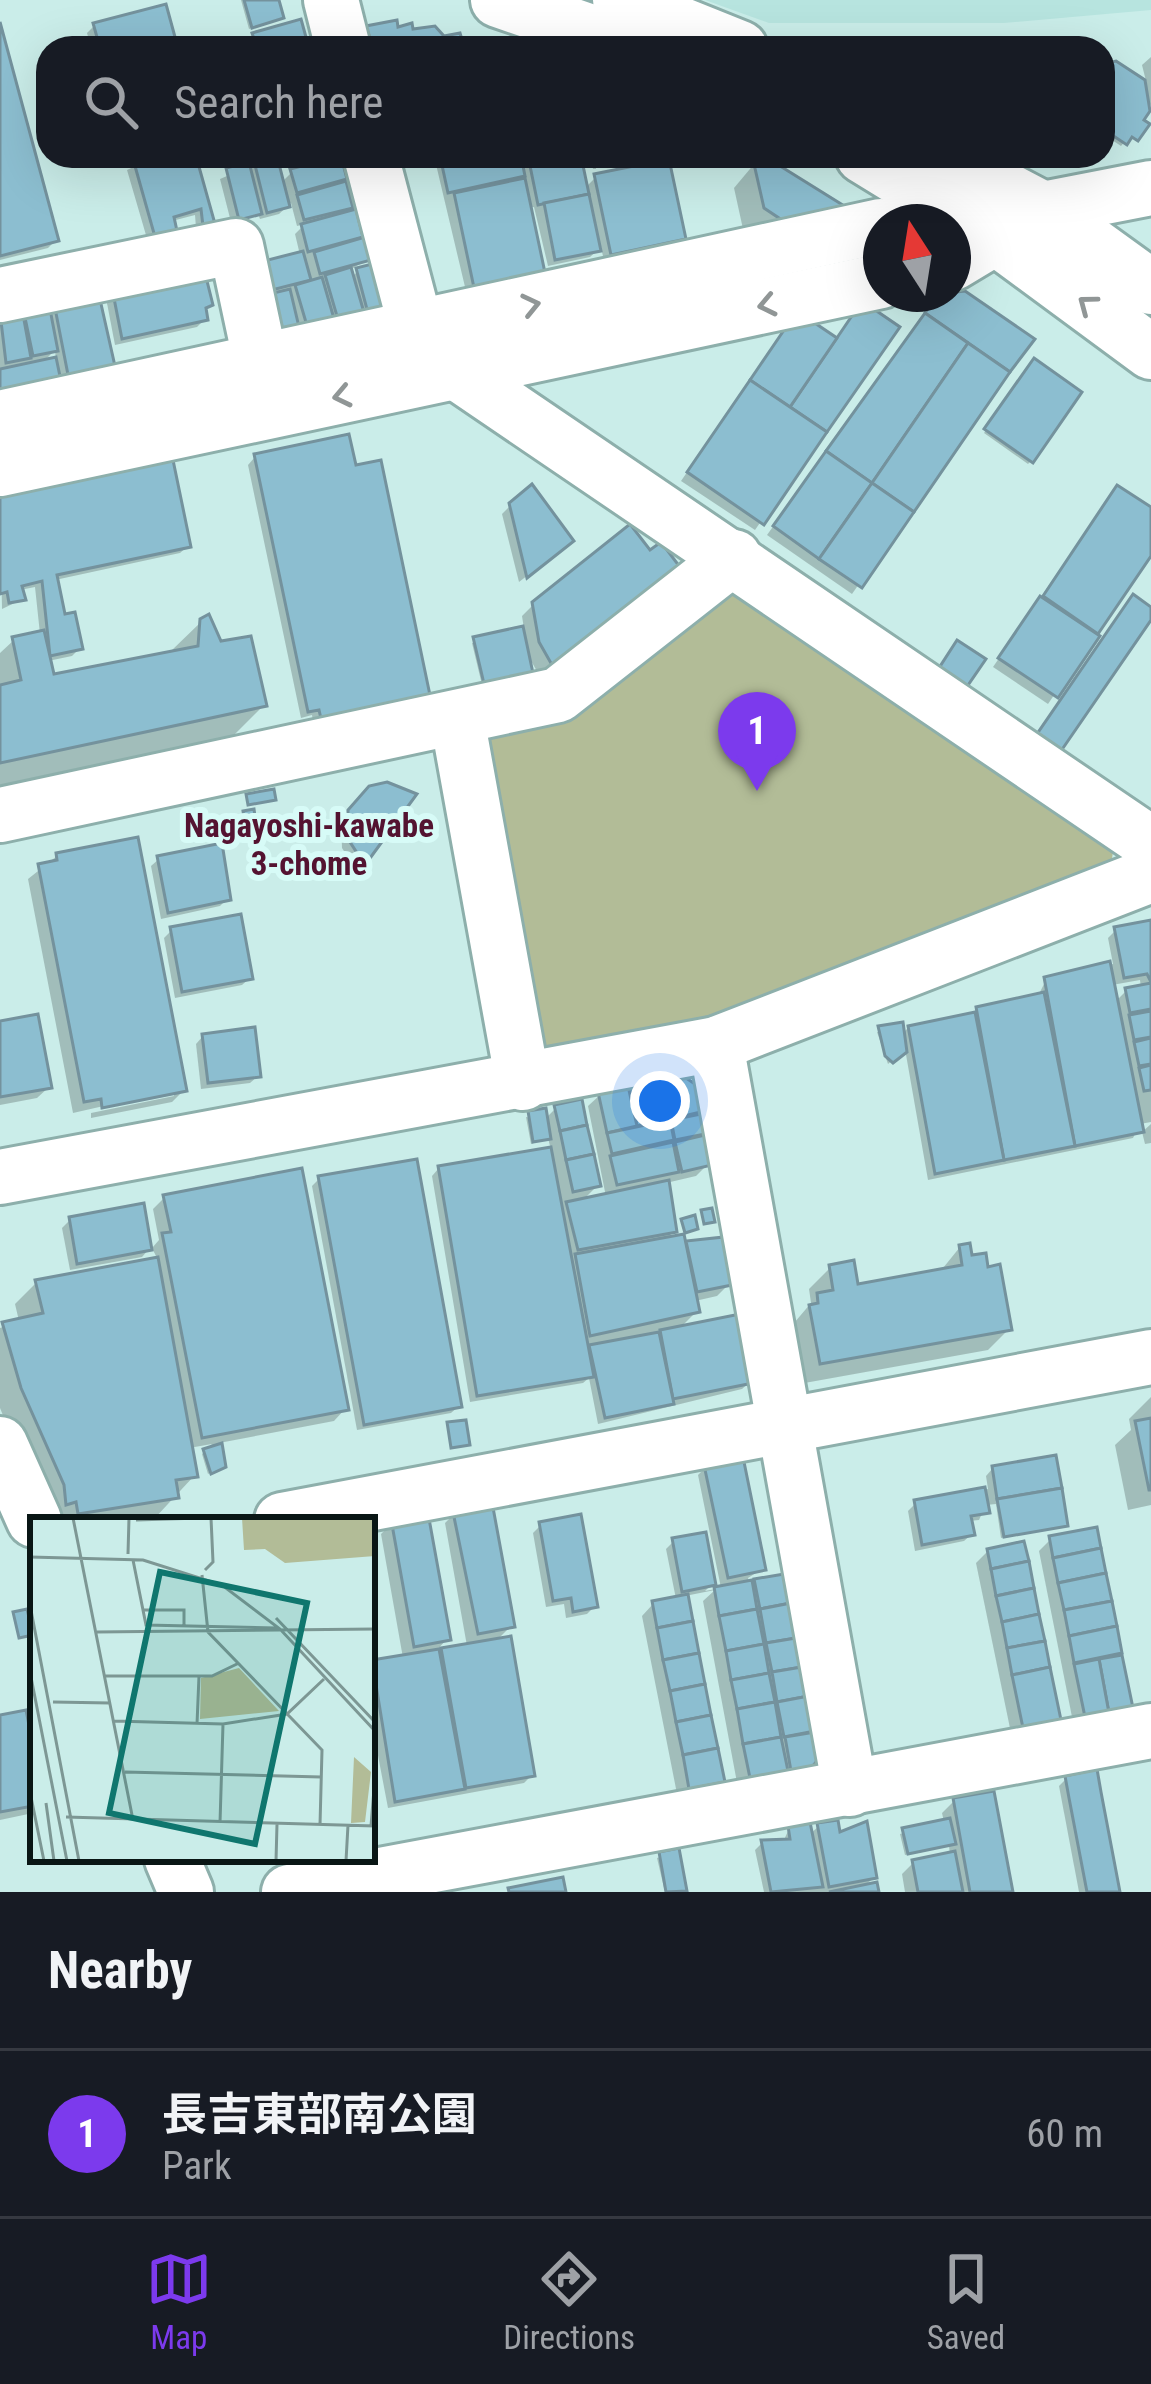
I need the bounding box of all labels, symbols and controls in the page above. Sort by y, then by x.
search box [36,36,1115,168]
icon: search [78,69,144,135]
text: Search here [174,76,383,129]
north arrow [863,204,971,312]
one-way arrow [757,292,777,317]
one-way arrow [520,294,540,319]
one-way arrow [1079,297,1100,319]
one-way arrow [332,383,352,408]
pin: 1 [718,692,796,791]
district label: Nagayoshi-kawabe 3-chome [184,806,434,883]
your location [630,1071,690,1131]
inset map [30,1517,375,1862]
text: Nearby [48,1941,192,2000]
text: 長吉東部南公園 [162,2088,477,2141]
text: 1 [77,2111,97,2157]
text: 60 m [1026,2111,1103,2157]
text: Park [162,2143,232,2189]
tab: Map [146,2246,212,2357]
tab: Directions [503,2246,635,2357]
tab: Saved [927,2246,1005,2357]

